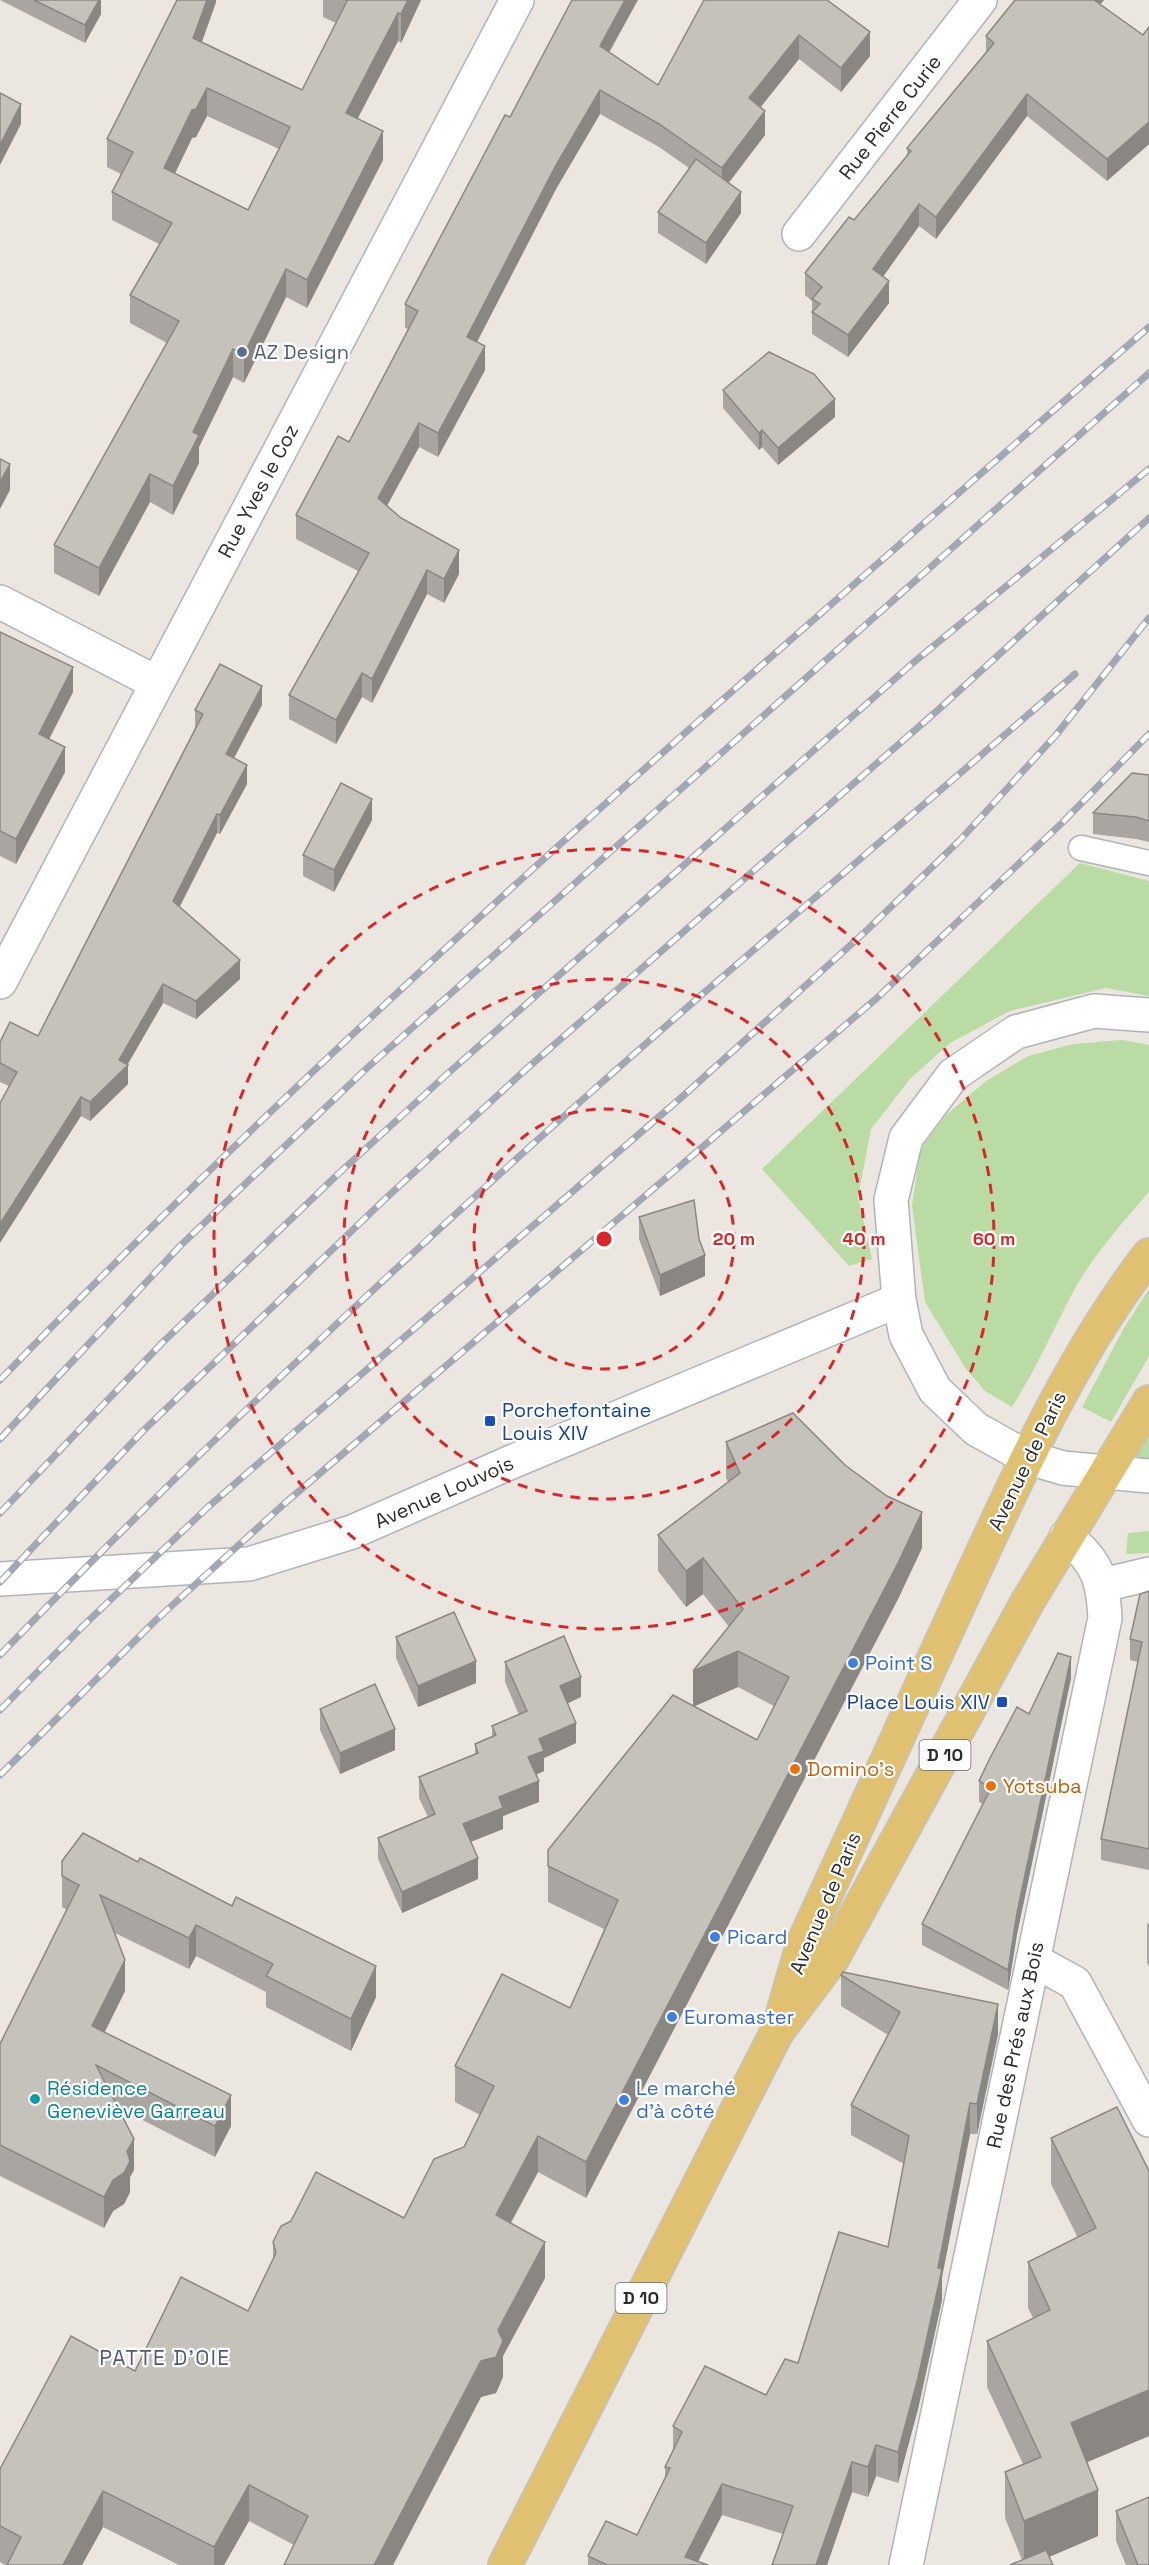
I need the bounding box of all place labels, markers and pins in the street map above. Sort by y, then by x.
place label: AZ Design [254,339,349,365]
marker: AZ Design [235,345,249,359]
centre of rings [594,1229,614,1249]
place label: Porchefontaine Louis XIV [502,1397,651,1446]
marker: Porchefontaine Louis XIV [483,1414,497,1428]
place label: Point S [865,1650,933,1676]
marker: Point S [846,1656,860,1670]
place label: Place Louis XIV [847,1689,990,1715]
marker: Place Louis XIV [995,1695,1009,1709]
place label: Domino's [807,1756,894,1782]
marker: Domino's [788,1762,802,1776]
place label: Yotsuba [1003,1773,1082,1799]
marker: Yotsuba [984,1779,998,1793]
place label: Picard [727,1924,787,1950]
marker: Picard [708,1930,722,1944]
place label: Euromaster [684,2004,794,2030]
marker: Euromaster [665,2010,679,2024]
place label: Résidence Geneviève Garreau [47,2075,225,2124]
place label: Le marché d'à côté [636,2075,736,2124]
marker: Résidence Geneviève Garreau [28,2092,42,2106]
marker: Le marché d'à côté [617,2093,631,2107]

